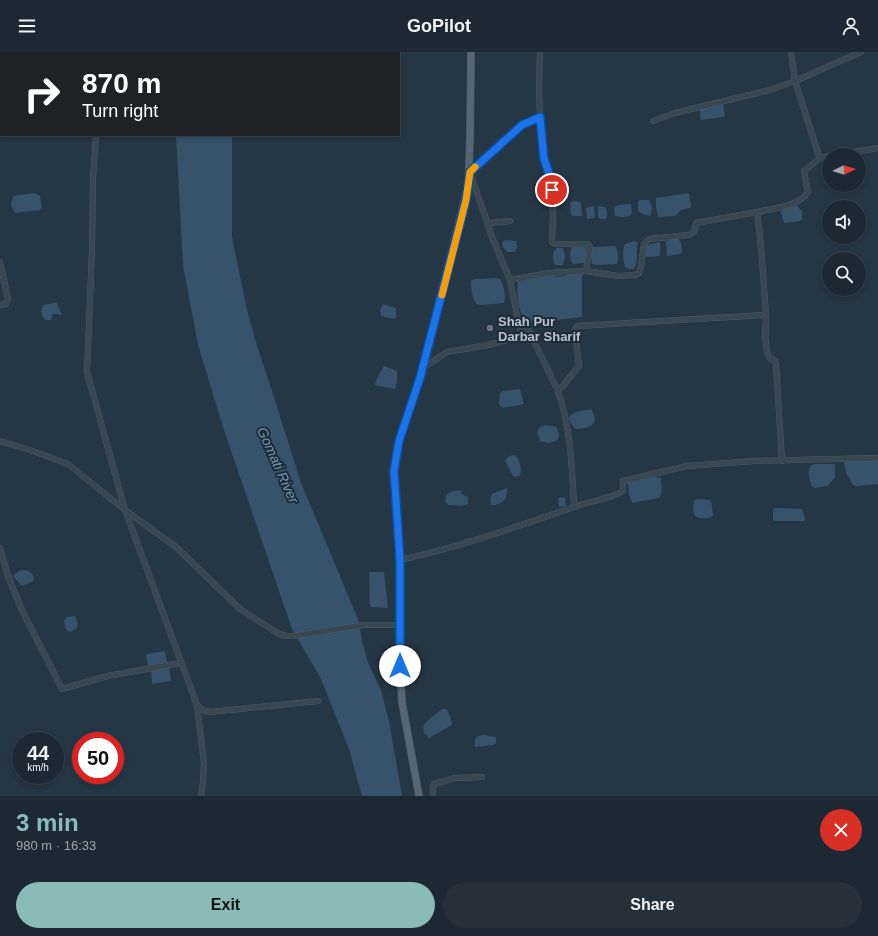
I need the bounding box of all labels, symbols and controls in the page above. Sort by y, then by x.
icon: menu [16,15,38,37]
icon: person [840,15,862,37]
text: GoPilot [407,16,471,36]
icon: right [16,68,68,120]
text: 870 m [82,68,161,99]
text: Turn right [82,101,158,121]
north arrow [822,148,866,192]
map controls [822,148,866,296]
pin [535,173,569,207]
icon: arrive [541,179,563,201]
button: sound [822,200,866,244]
button: search [822,252,866,296]
place label: Shah Pur Darbar Sharif [498,314,581,344]
marker: Shah Pur Darbar Sharif [485,323,495,333]
water label: Gomati River [254,424,302,507]
position arrow [379,645,421,687]
speed limit sign: 50 [72,732,124,784]
text: 44 [27,742,49,764]
text: km/h [27,762,49,773]
text: 3 min [16,809,79,836]
button: close [820,809,862,851]
text: 980 m · 16:33 [16,838,96,853]
button: Exit [16,882,435,928]
button: Share [443,882,862,928]

